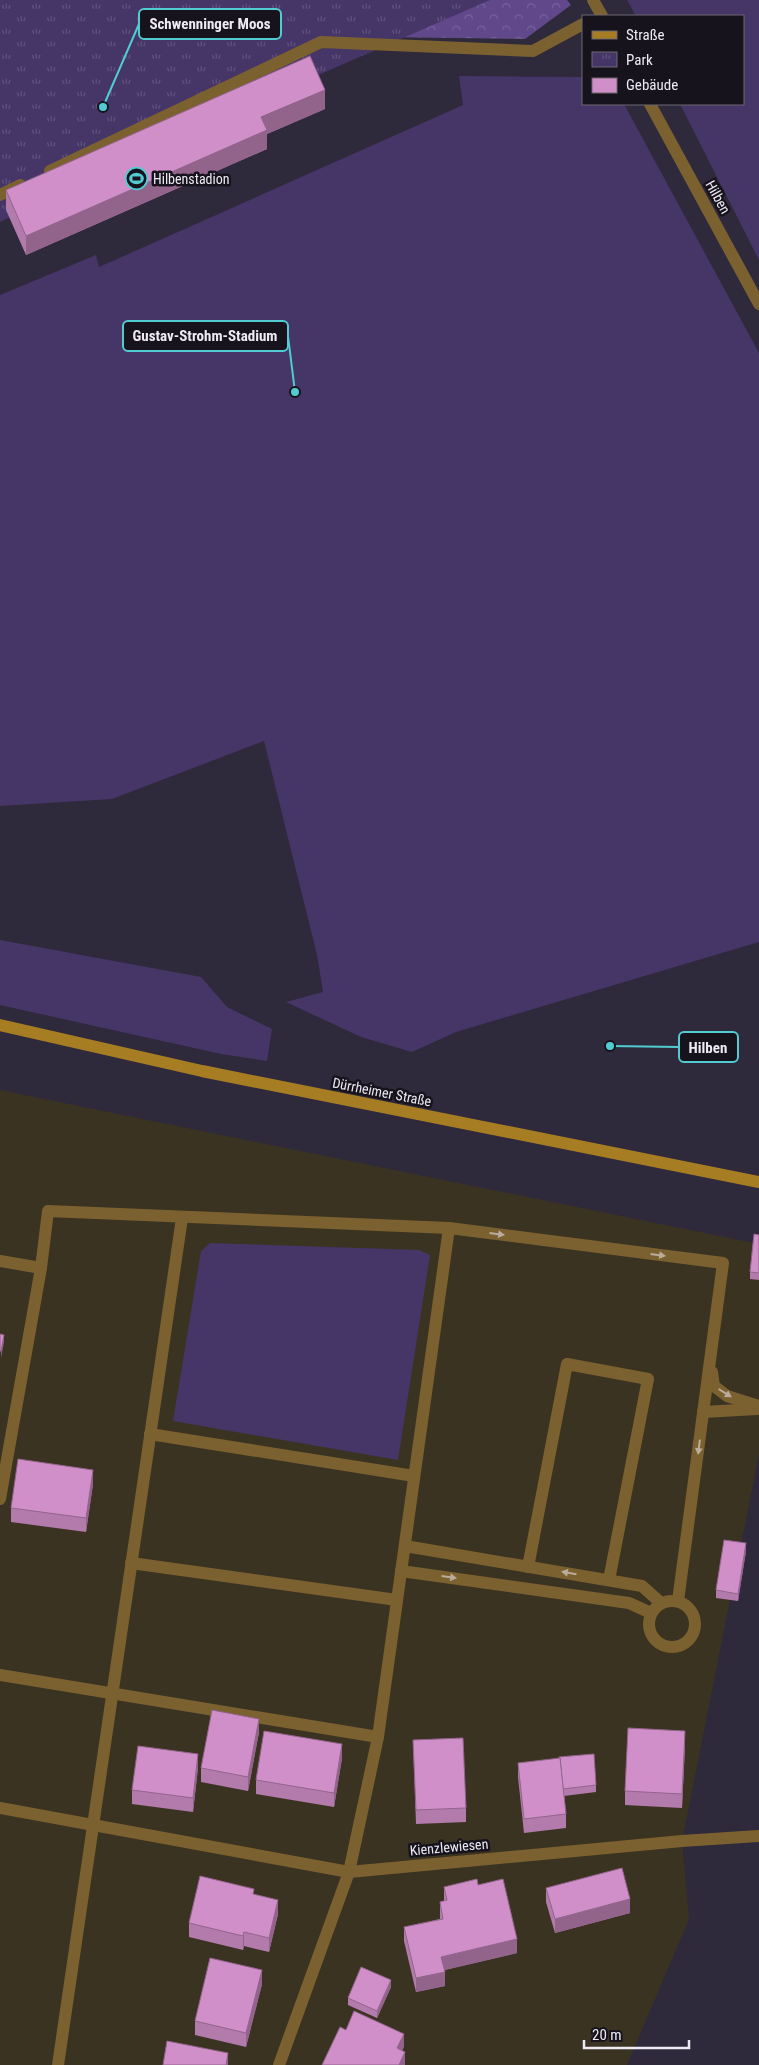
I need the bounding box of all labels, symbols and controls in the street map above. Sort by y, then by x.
callout: Schwenninger Moos [139,9,281,39]
text: Schwenninger Moos [149,15,271,33]
legend [582,15,744,105]
text: Straße [626,26,665,44]
text: Park [626,51,653,69]
text: Gebäude [626,76,678,94]
sports icon: Hilbenstadion [125,167,149,191]
place label: Hilbenstadion [153,171,230,187]
street label: Hilben [702,178,734,216]
callout: Gustav-Strohm-Stadium [123,321,288,351]
text: Gustav-Strohm-Stadium [133,327,277,345]
callout: Hilben [679,1032,738,1062]
text: Hilben [689,1039,727,1057]
street label: Dürrheimer Straße [331,1075,433,1110]
one-way arrow [490,1230,506,1238]
one-way arrow [651,1251,667,1259]
one-way arrow [718,1388,732,1398]
one-way arrow [694,1439,702,1455]
one-way arrow [561,1569,577,1577]
one-way arrow [442,1574,458,1582]
street label: Kienzlewiesen [409,1836,489,1858]
scale bar [584,2018,689,2050]
text: 20 m [592,2026,622,2044]

